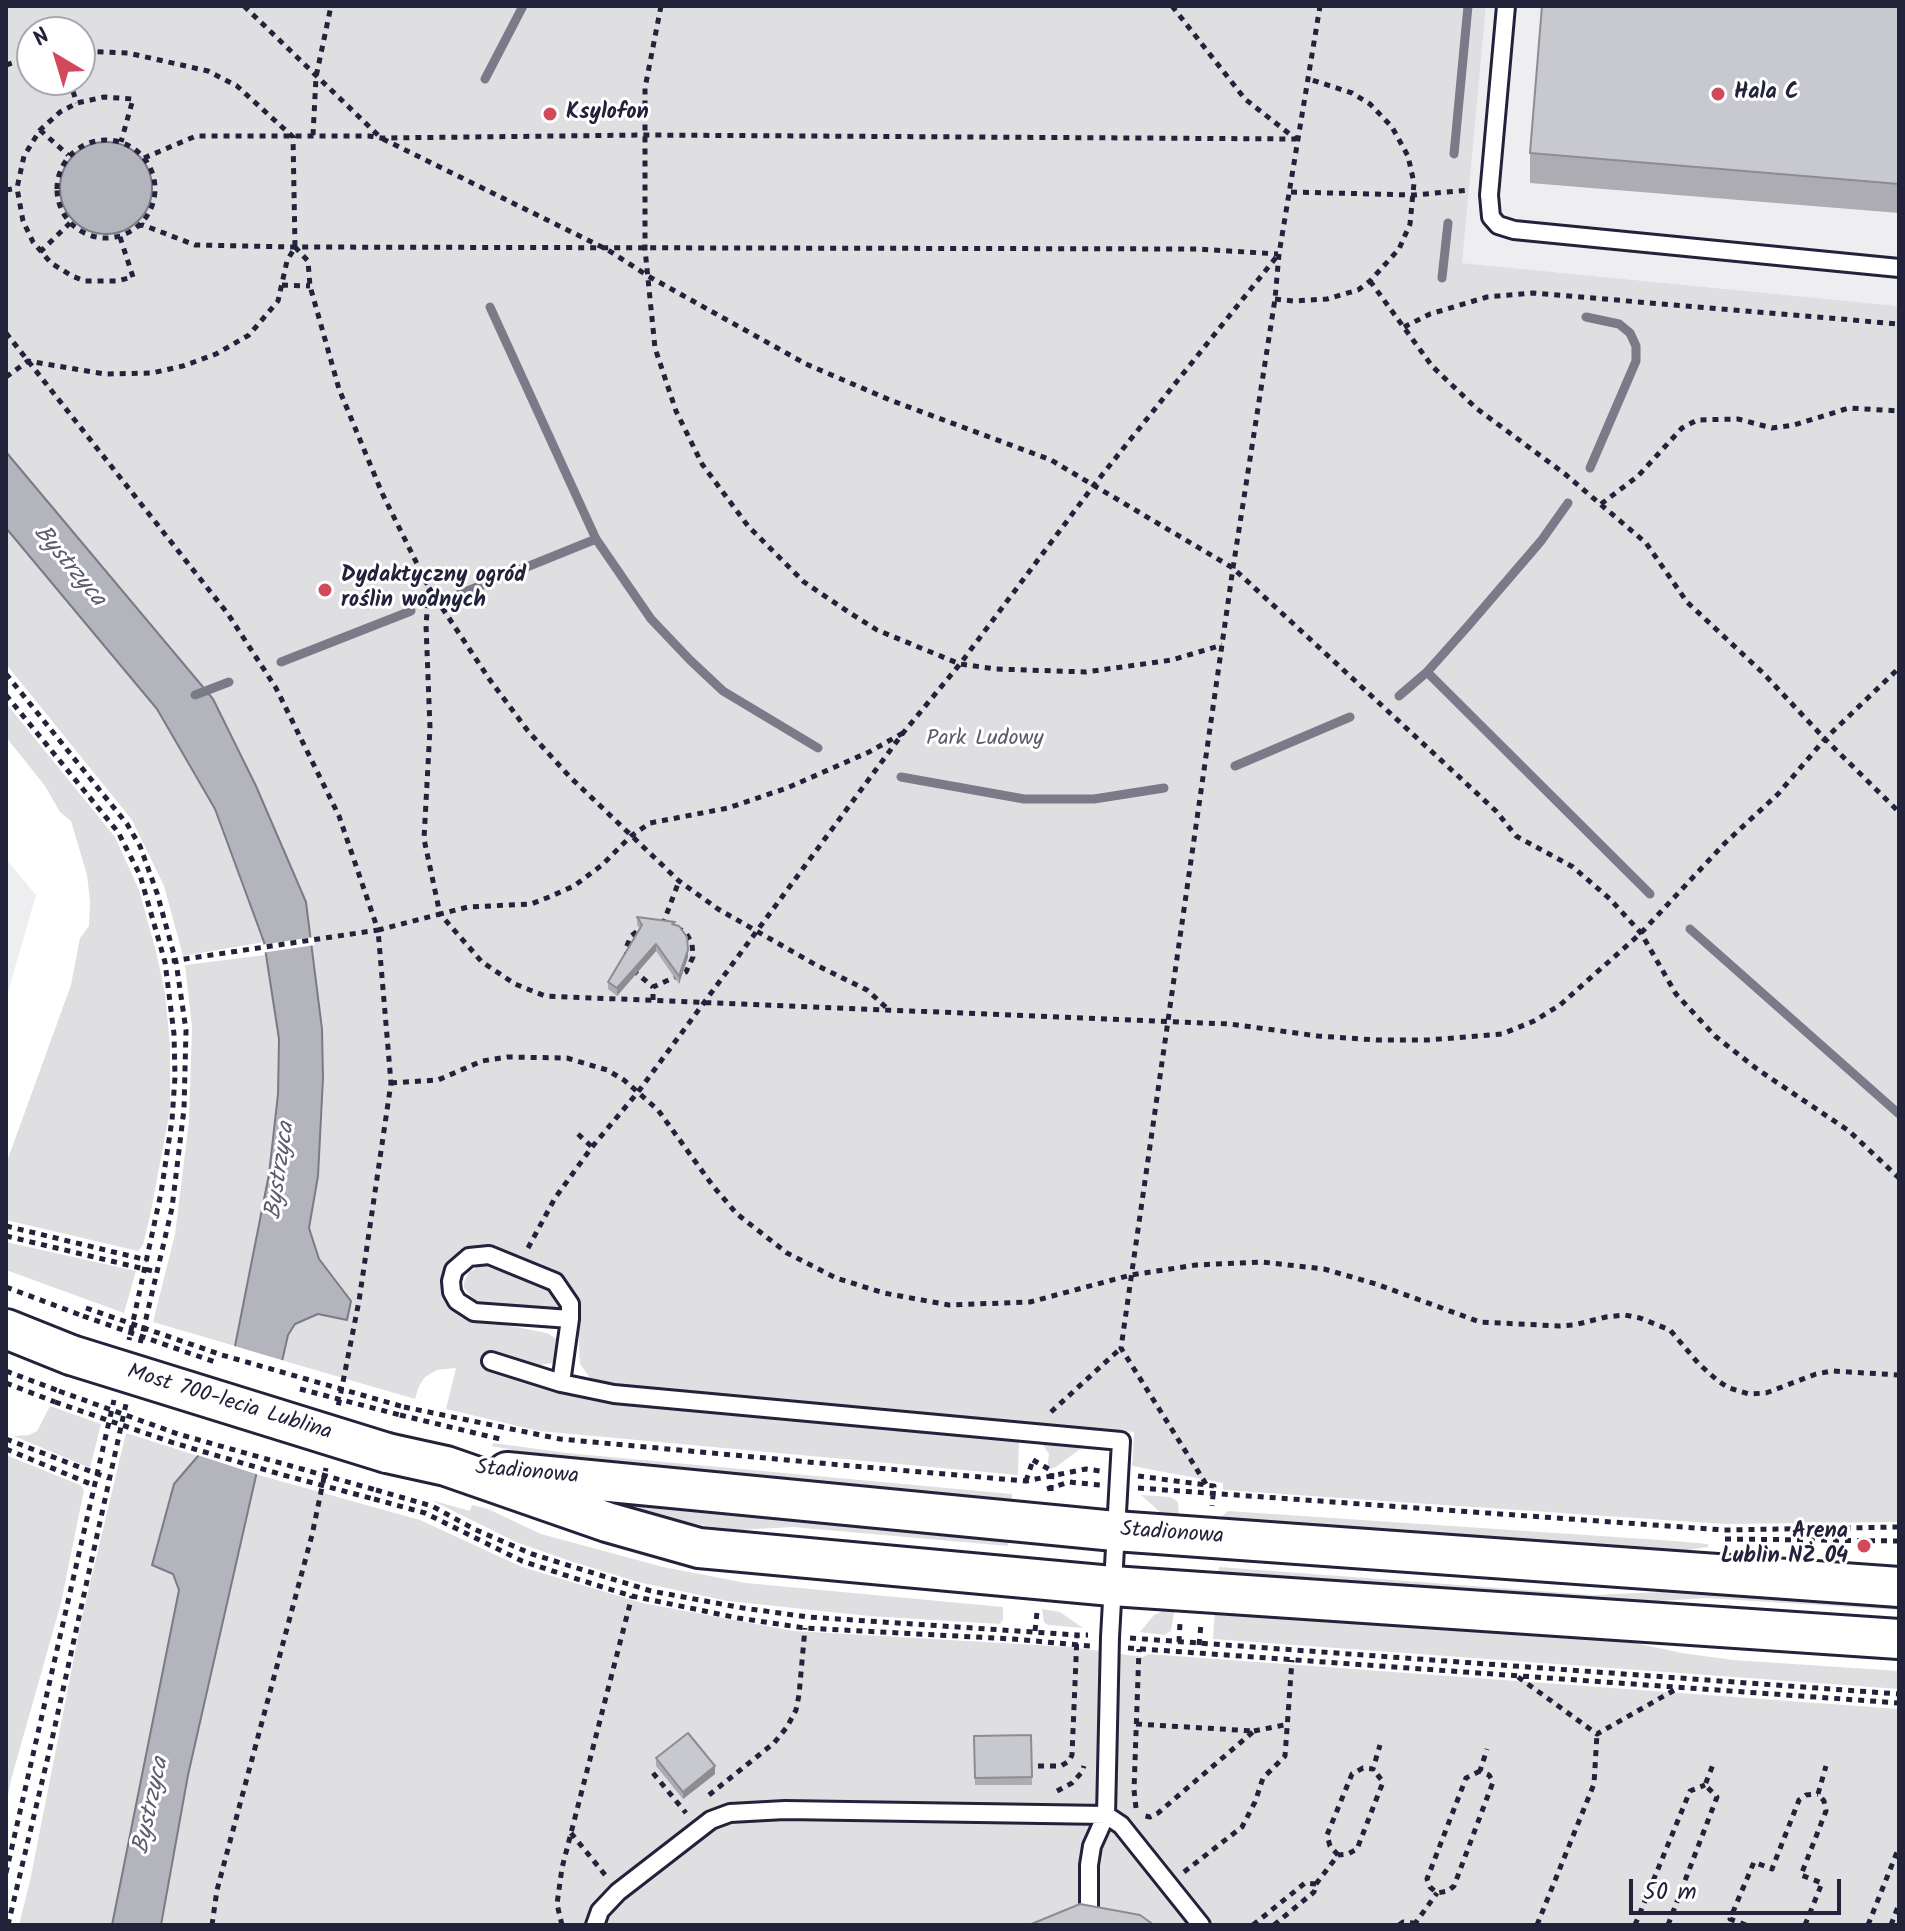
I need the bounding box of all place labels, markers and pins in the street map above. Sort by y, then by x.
place label: Hala C [1734,81,1799,107]
marker: Hala C [1709,85,1727,103]
place label: Ksylofon [566,101,649,127]
marker: Ksylofon [541,105,559,123]
place label: Dydaktyczny ogród roślin wodnych [341,564,526,616]
marker: Dydaktyczny ogród roślin wodnych [316,581,334,599]
place label: Arena Lublin NŻ 04 [1721,1520,1848,1572]
marker: Arena Lublin NŻ 04 [1855,1537,1873,1555]

